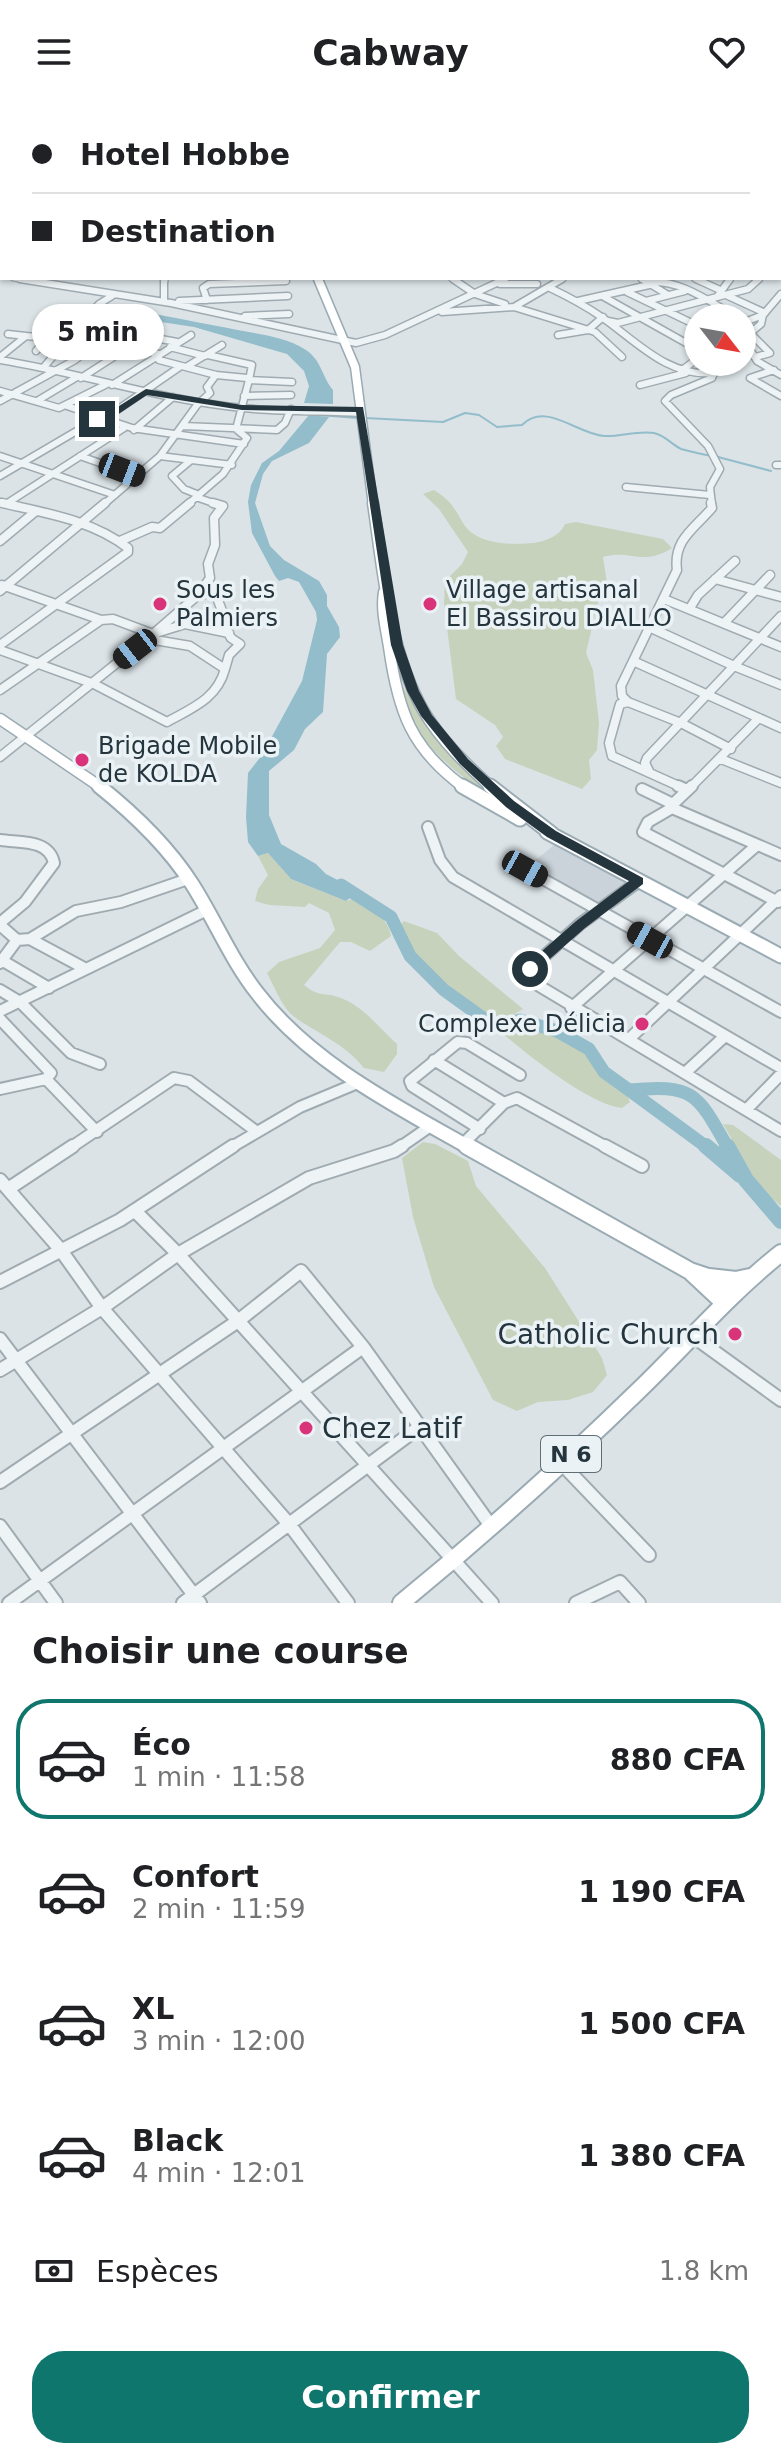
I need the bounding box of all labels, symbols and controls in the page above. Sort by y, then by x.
icon: menu [32,30,76,74]
icon: heart [705,30,749,74]
text: Cabway [312,32,469,73]
text: Hotel Hobbe [80,137,290,172]
text: Destination [80,214,276,249]
callout: 5 min [31,303,163,359]
north arrow [684,304,756,376]
map controls [684,304,756,376]
text: 5 min [57,317,139,347]
route end [79,401,115,437]
car [95,450,149,490]
place label: Sous les Palmiers [176,576,278,632]
place label: Village artisanal El Bassirou DIALLO [446,576,672,632]
marker: Sous les Palmiers [151,595,169,613]
marker: Village artisanal El Bassirou DIALLO [421,595,439,613]
car [109,625,161,673]
place label: Brigade Mobile de KOLDA [98,732,277,788]
marker: Brigade Mobile de KOLDA [73,751,91,769]
car [498,847,552,891]
car [623,918,677,962]
route start [512,951,548,987]
place label: Complexe Délicia [418,1010,626,1038]
marker: Complexe Délicia [633,1015,651,1033]
place label: Catholic Church [498,1318,719,1351]
marker: Catholic Church [726,1325,744,1343]
place label: Chez Latif [322,1412,463,1445]
marker: Chez Latif [297,1419,315,1437]
road number: N 6 [541,1436,601,1472]
text: Choisir une course [32,1630,409,1671]
icon: car [36,1723,108,1795]
text: Éco [132,1727,191,1762]
text: 880 CFA [610,1742,745,1777]
text: 1 min · 11:58 [132,1762,306,1792]
icon: car [36,1855,108,1927]
text: Confort [132,1859,259,1894]
text: 1 190 CFA [578,1874,745,1909]
text: 2 min · 11:59 [132,1894,306,1924]
icon: car [36,1987,108,2059]
text: XL [132,1991,174,2026]
text: 1 500 CFA [578,2006,745,2041]
text: 3 min · 12:00 [132,2026,306,2056]
icon: car [36,2119,108,2191]
text: Black [132,2123,223,2158]
text: 1 380 CFA [578,2138,745,2173]
text: 4 min · 12:01 [132,2158,306,2188]
icon: cash [32,2249,76,2293]
text: Espèces [96,2254,219,2289]
text: 1.8 km [659,2256,749,2286]
button: Confirmer [32,2351,749,2443]

